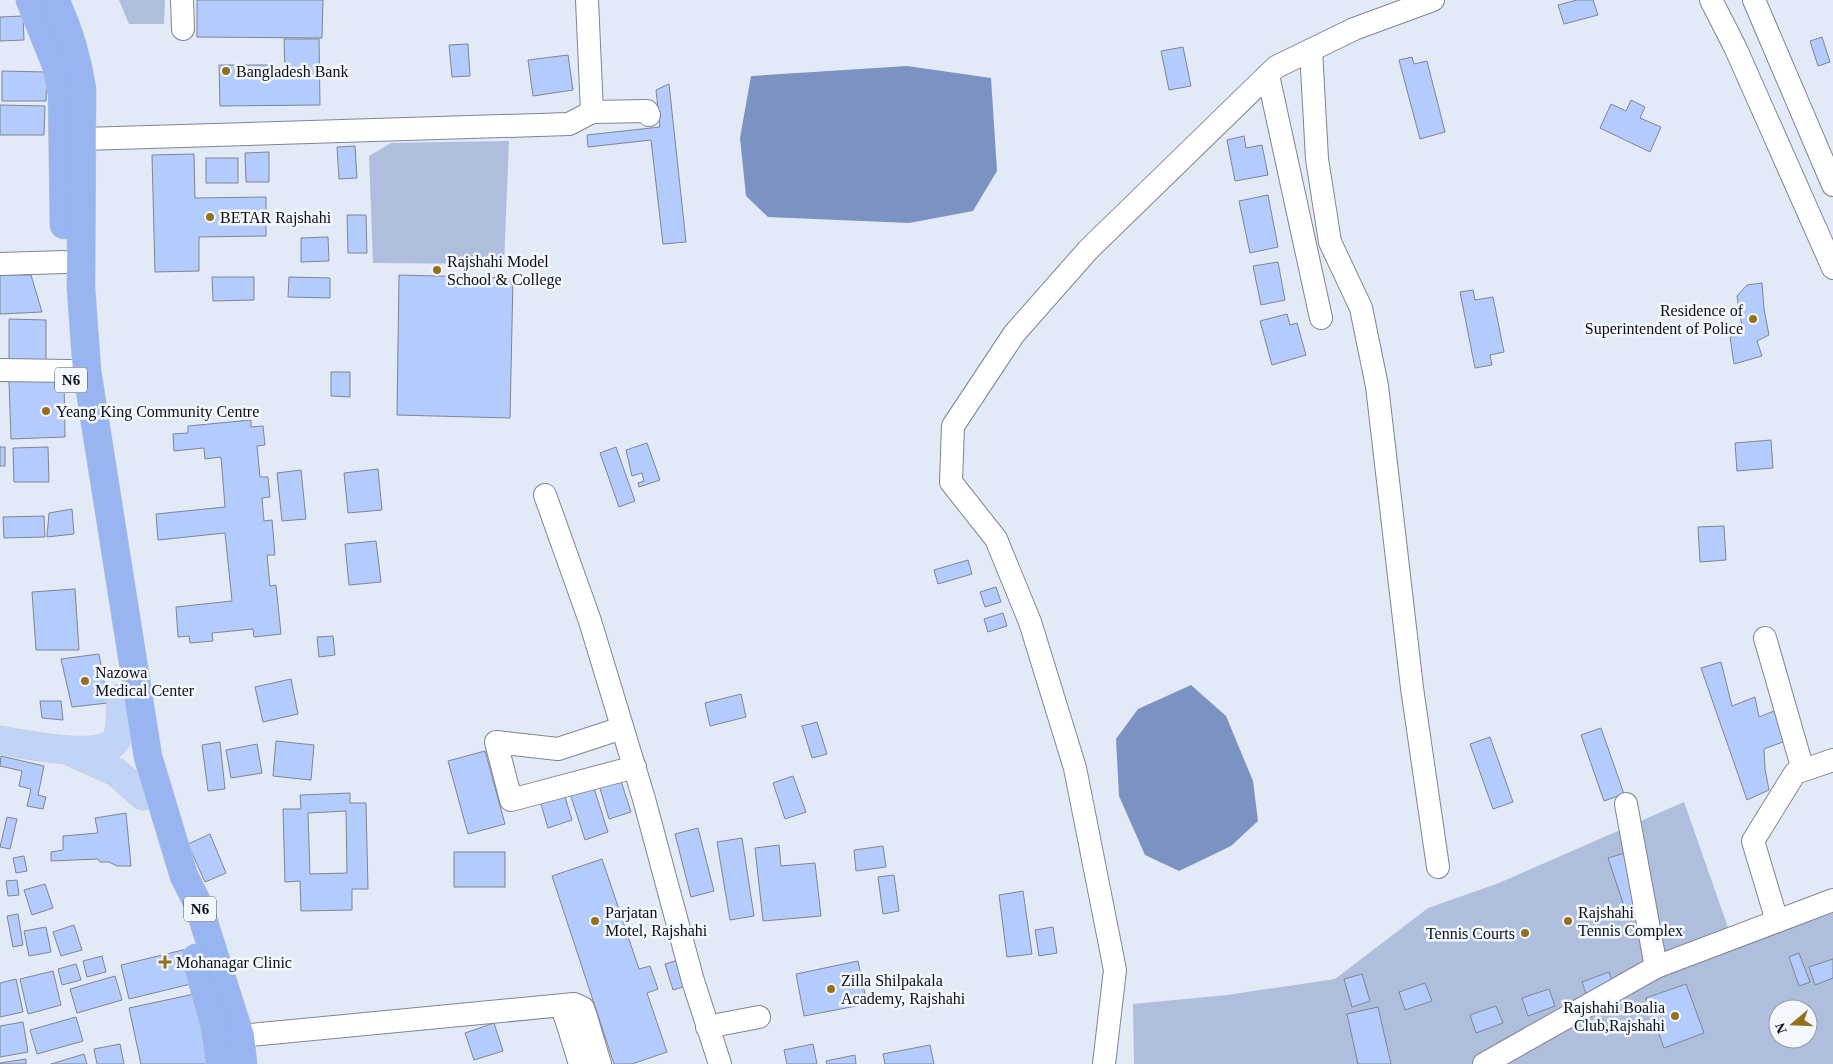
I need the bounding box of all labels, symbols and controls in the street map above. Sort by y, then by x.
place label: Bangladesh Bank [236,63,348,81]
marker: Bangladesh Bank [220,65,232,77]
place label: BETAR Rajshahi [220,209,332,227]
marker: BETAR Rajshahi [204,211,216,223]
place label: Rajshahi Model School & College [447,253,562,289]
marker: Rajshahi Model School & College [431,264,443,276]
place label: Residence of Superintendent of Police [1585,302,1744,338]
marker: Residence of Superintendent of Police [1747,313,1759,325]
road number: N6 [55,368,87,392]
place label: Yeang King Community Centre [56,403,259,421]
marker: Yeang King Community Centre [40,405,52,417]
place label: Nazowa Medical Center [95,664,195,699]
marker: Nazowa Medical Center [79,675,91,687]
road number: N6 [184,896,216,922]
place label: Parjatan Motel, Rajshahi [605,904,708,940]
place label: Rajshahi Tennis Complex [1578,904,1683,940]
marker: Parjatan Motel, Rajshahi [589,915,601,927]
marker: Rajshahi Tennis Complex [1562,915,1574,927]
place label: Tennis Courts [1426,925,1515,942]
marker: Tennis Courts [1519,927,1531,939]
place label: Mohanagar Clinic [176,954,292,972]
marker: Mohanagar Clinic [158,955,172,969]
place label: Zilla Shilpakala Academy, Rajshahi [841,972,966,1008]
marker: Zilla Shilpakala Academy, Rajshahi [825,983,837,995]
place label: Rajshahi Boalia Club,Rajshahi [1563,999,1666,1035]
north arrow [1768,999,1818,1049]
marker: Rajshahi Boalia Club,Rajshahi [1669,1010,1681,1022]
text: N [1772,1021,1790,1035]

